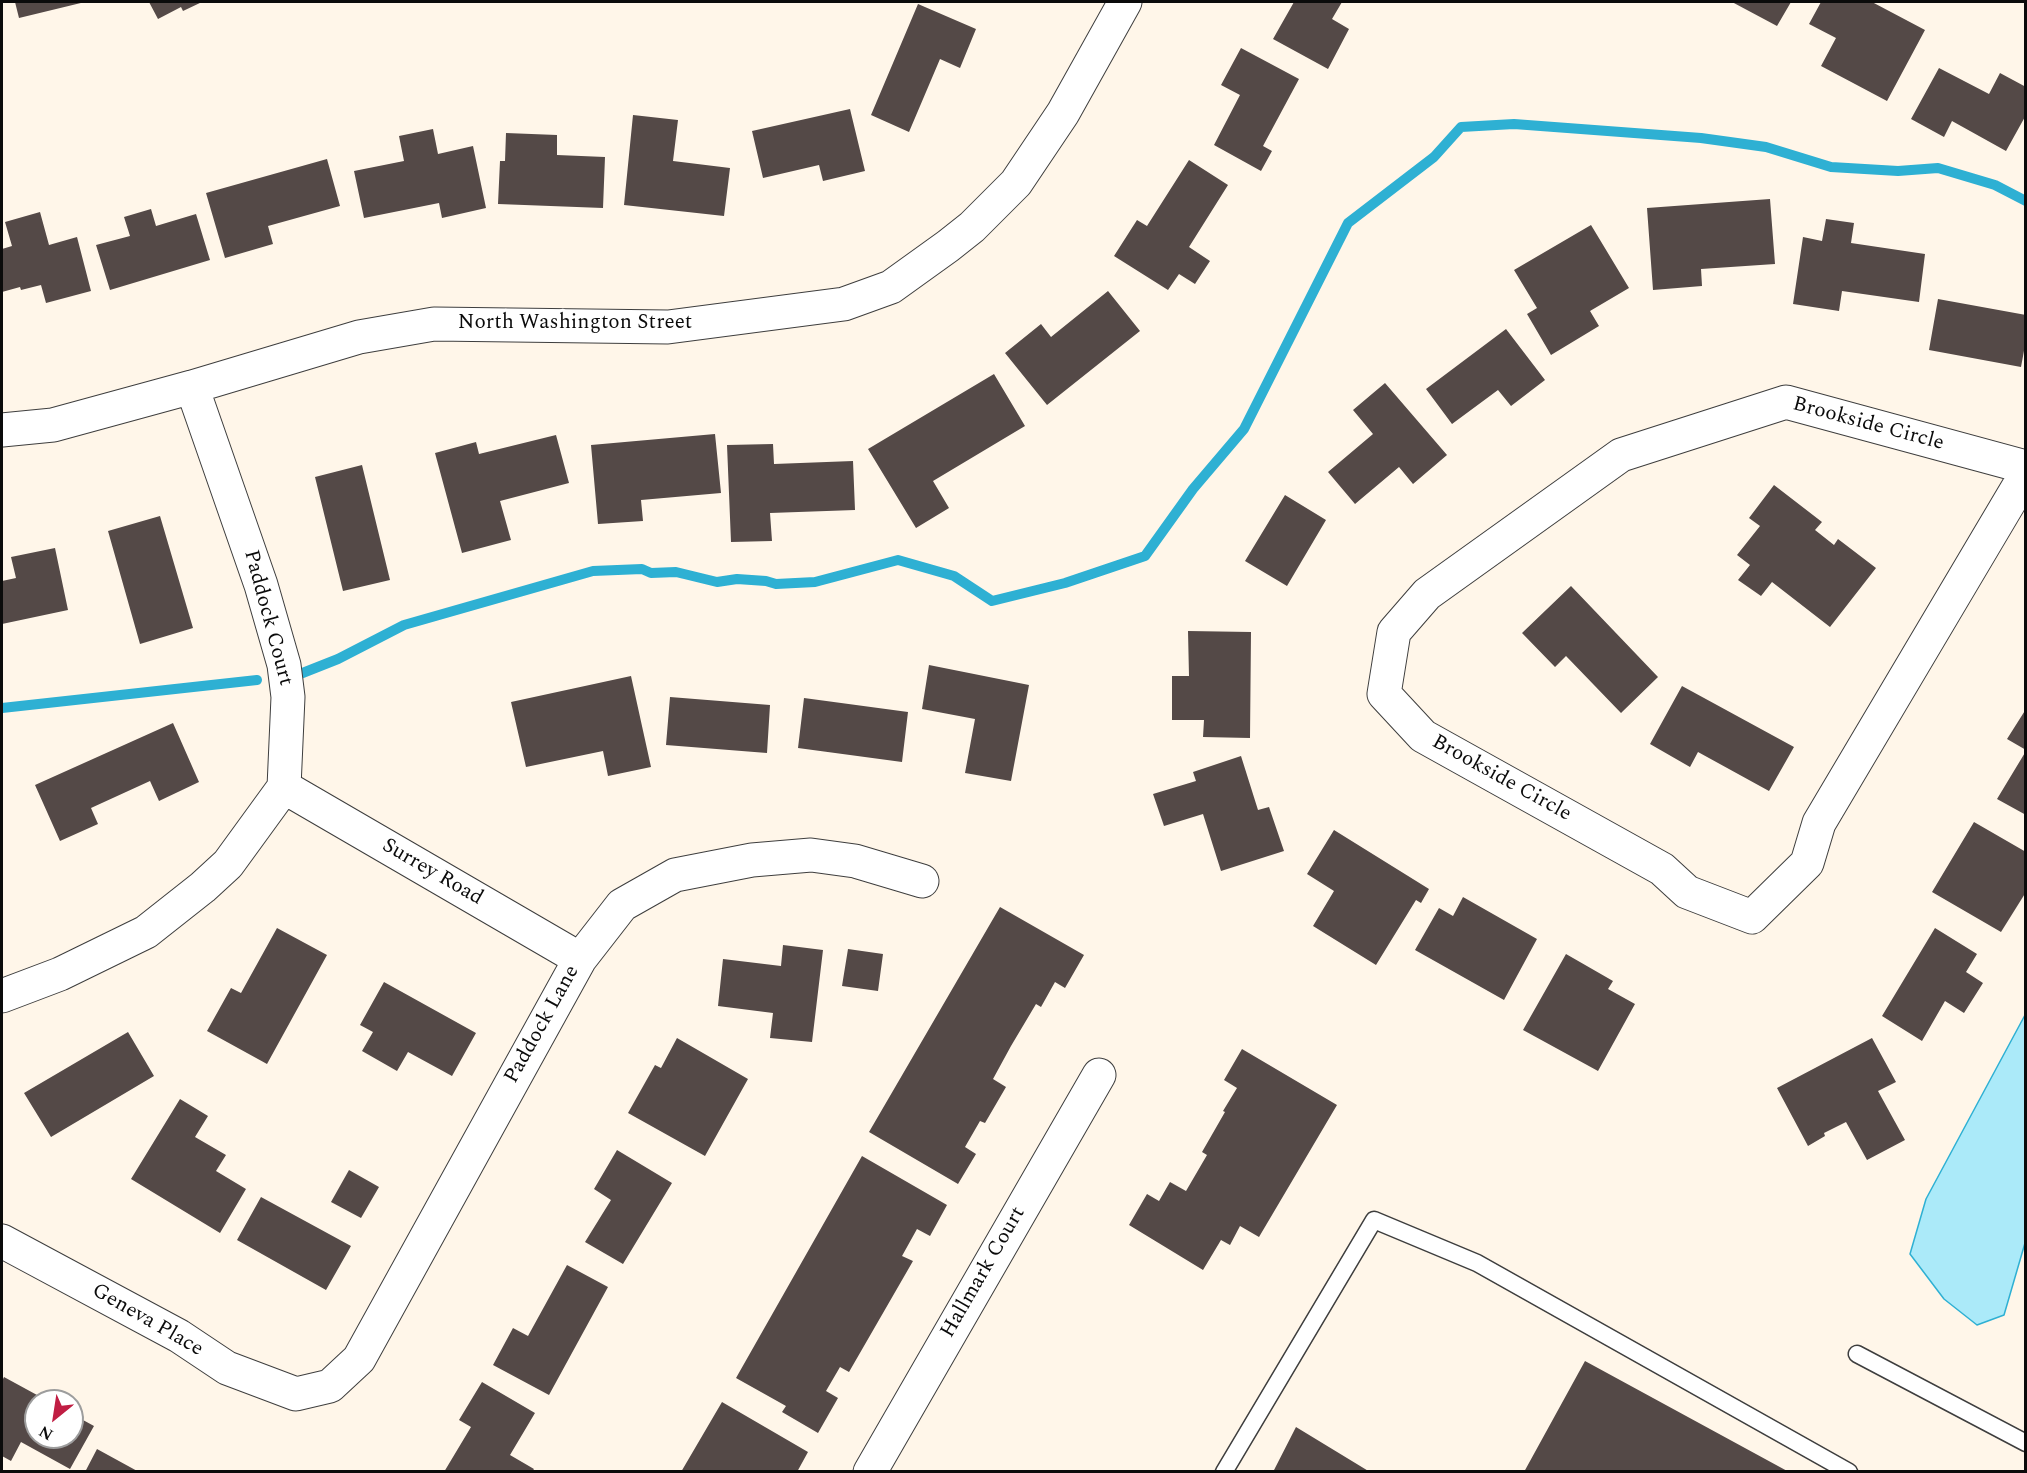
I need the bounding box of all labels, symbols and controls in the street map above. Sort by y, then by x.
street label: North Washington Street [458,311,692,337]
street label: Brookside Circle [1790,393,1946,457]
street label: Paddock Court [237,547,297,689]
street label: Brookside Circle [1427,730,1575,828]
street label: Surrey Road [377,834,487,912]
street label: Paddock Lane [500,962,586,1088]
street label: Hallmark Court [936,1203,1032,1343]
street label: Geneva Place [87,1279,207,1363]
north arrow [24,1389,84,1449]
text: N [34,1419,58,1447]

